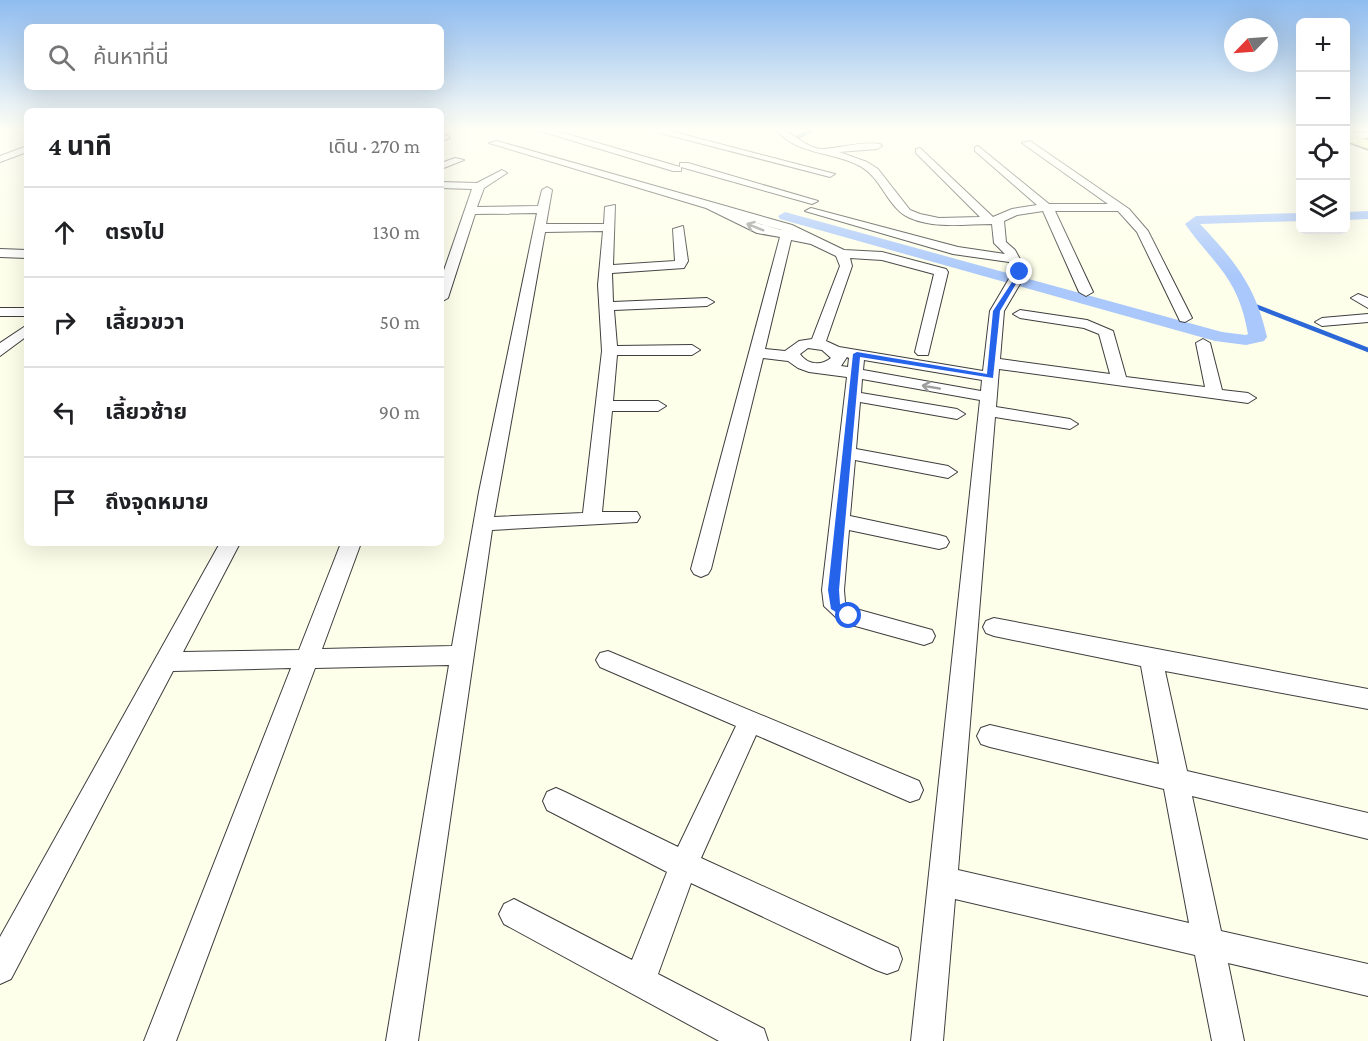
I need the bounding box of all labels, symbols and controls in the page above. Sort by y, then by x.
north arrow [1224,18,1278,72]
map controls [1296,18,1350,234]
button: + [1296,18,1350,72]
search box [24,24,444,90]
icon: search [45,41,78,74]
text: ค้นหาที่นี่ [93,44,169,69]
button: − [1296,72,1350,126]
button: locate [1296,126,1350,180]
text: 4 นาที [48,132,112,161]
text: เดิน · 270 m [328,135,420,157]
button: layers [1296,180,1350,234]
icon: ahead [48,216,81,249]
text: ตรงไป [105,219,165,244]
text: 130 m [373,221,420,243]
one-way arrow [746,221,764,232]
route end [1006,258,1032,284]
icon: right [48,306,81,339]
text: เลี้ยวขวา [105,309,185,334]
text: 50 m [379,311,420,333]
one-way arrow [922,381,941,392]
icon: left [48,396,81,429]
text: เลี้ยวซ้าย [105,399,187,424]
text: 90 m [379,401,420,423]
icon: arrive [48,486,81,519]
text: ถึงจุดหมาย [105,489,209,514]
route start [835,602,861,628]

